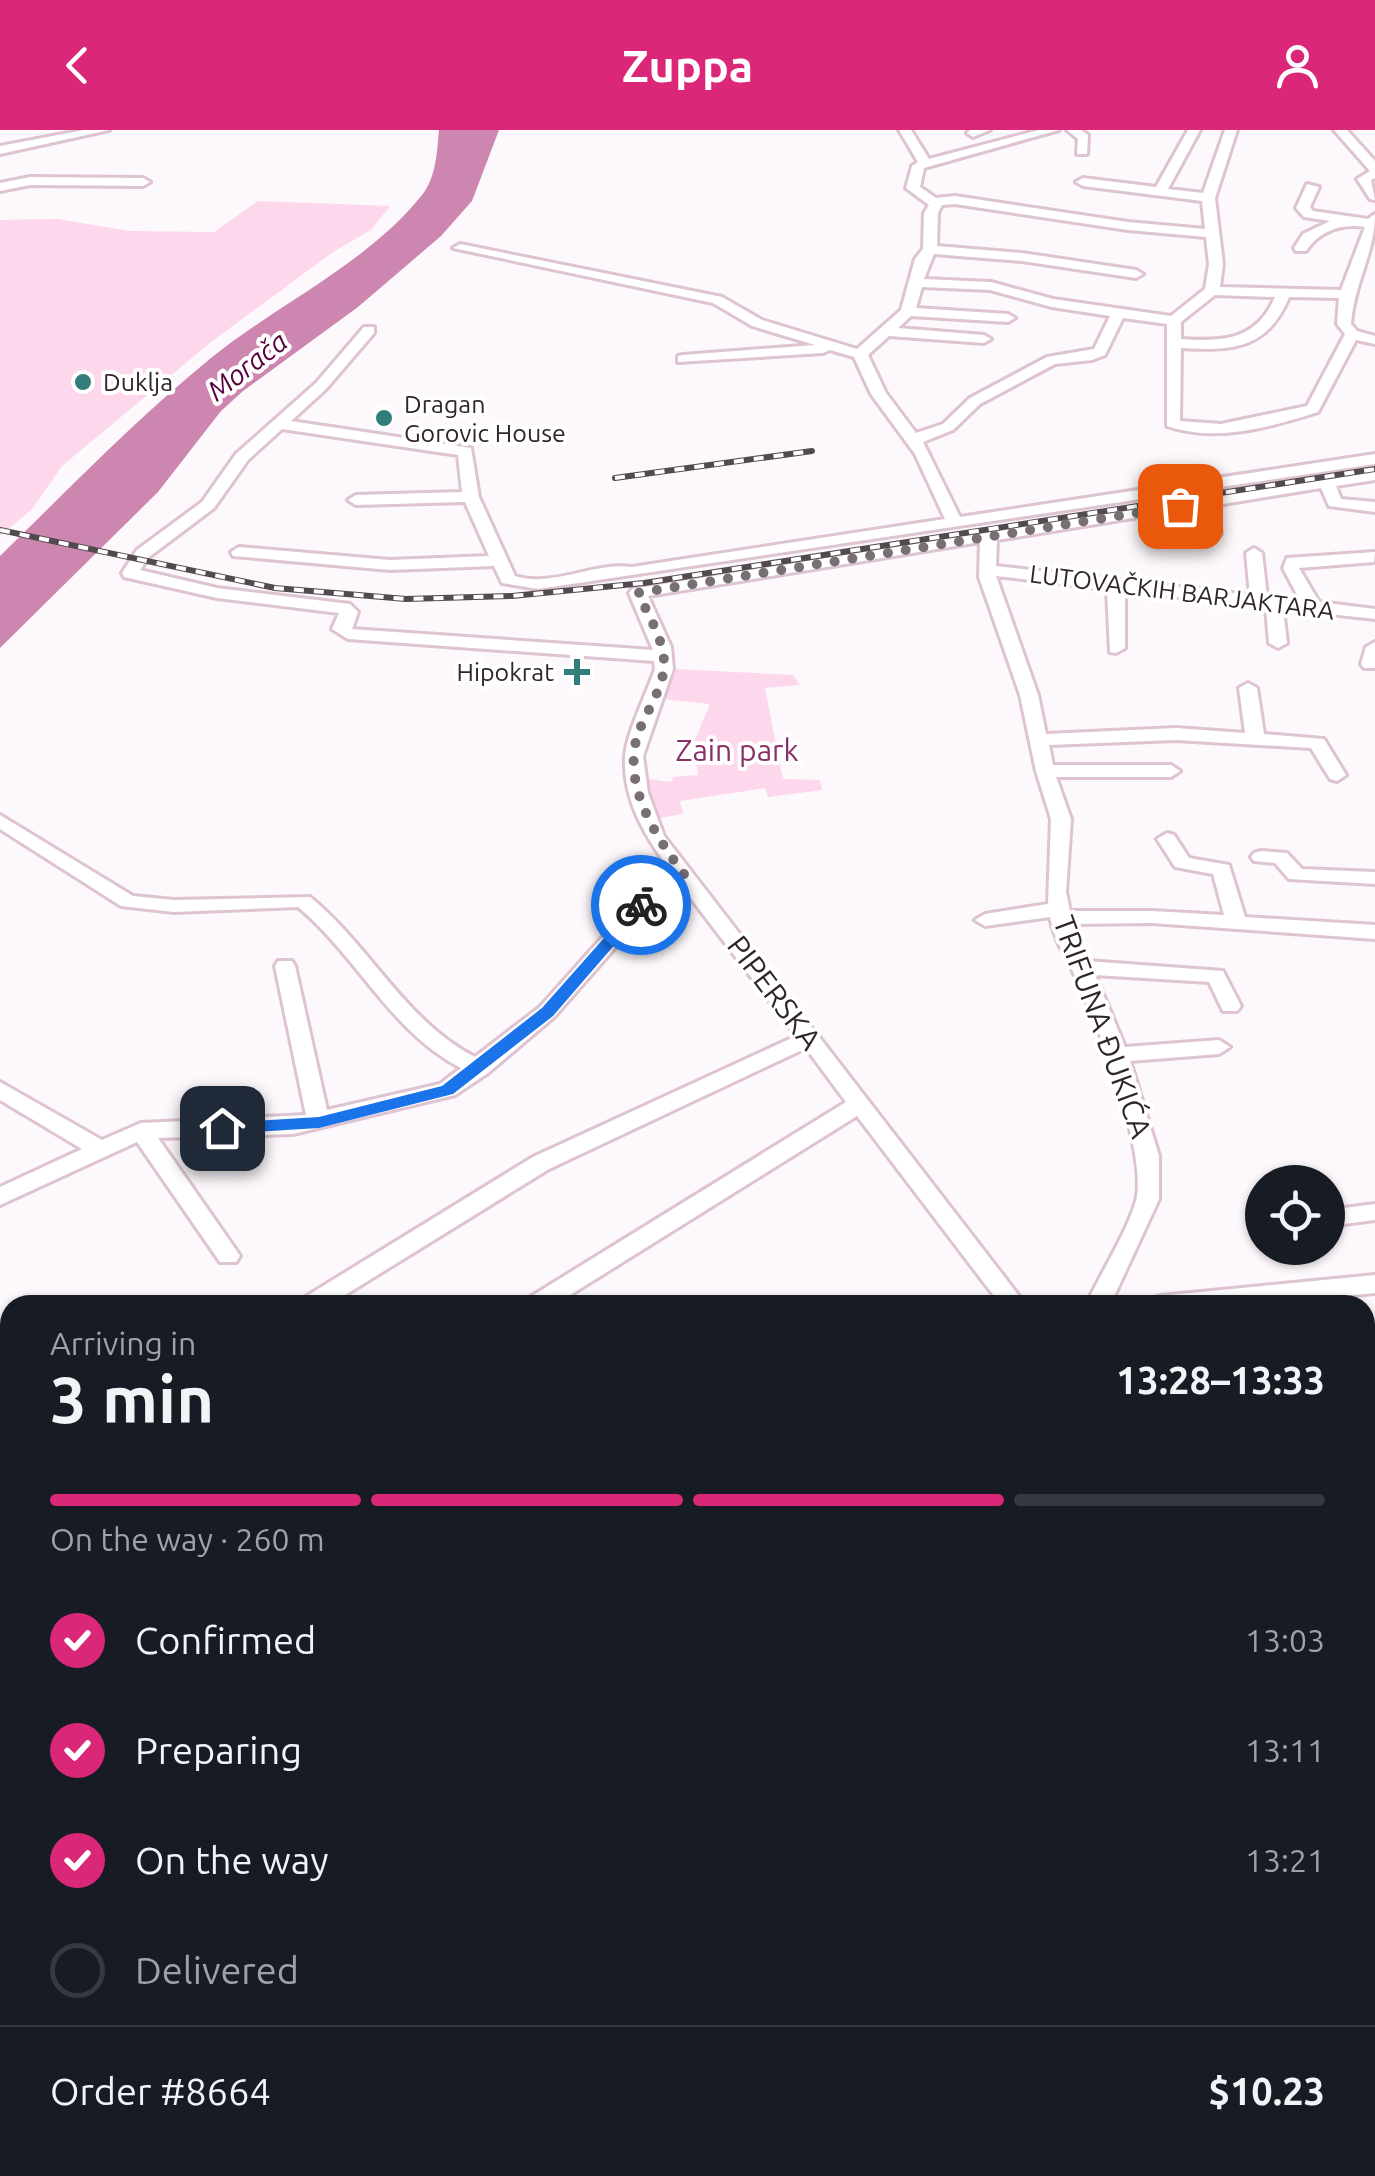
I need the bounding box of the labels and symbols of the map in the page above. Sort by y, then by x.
water label: Morača [201,325,293,406]
place label: Duklja [103,368,173,396]
marker: Duklja [72,371,94,393]
place label: Dragan Gorovic House [404,390,566,447]
marker: Dragan Gorovic House [373,407,395,429]
pin [1138,464,1223,549]
street label: LUTOVAČKIH BARJAKTARA [1028,559,1336,625]
place label: Hipokrat [456,658,554,686]
marker: Hipokrat [564,659,590,685]
park label: Zain park [675,733,799,767]
courier [591,855,691,955]
street label: TRIFUNA ĐUKIĆA [1047,911,1159,1143]
street label: PIPERSKA [721,929,829,1056]
pin [180,1086,265,1171]

